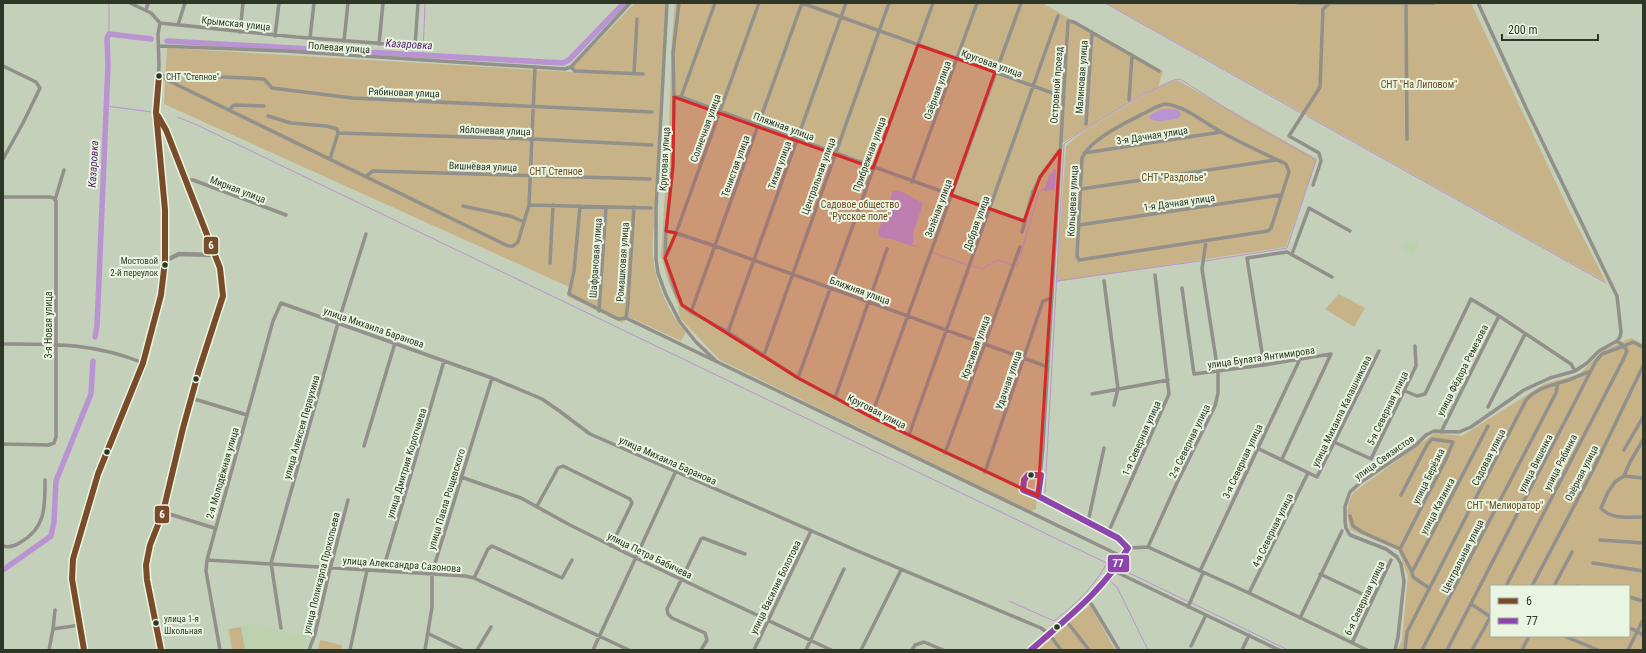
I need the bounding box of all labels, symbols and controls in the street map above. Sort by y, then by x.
street label: Крымская улица [201,14,271,33]
scale bar [1502,16,1598,42]
text: 200 m [1508,23,1538,37]
water label: Казаровка [385,37,433,52]
street label: Полевая улица [308,40,371,55]
street label: Малиновая улица [1073,40,1090,114]
street label: Островной проезд [1048,46,1065,124]
street label: Круговая улица [960,47,1024,80]
street label: Озёрная улица [922,59,953,121]
marker: СНТ "Степное" [154,71,164,81]
place label: СНТ "Степное" [166,72,220,82]
park label: СНТ "На Липовом" [1381,79,1457,90]
street label: Рябиновая улица [368,86,440,99]
street label: Солнечная улица [688,93,723,164]
street label: Пляжная улица [752,110,816,143]
street label: Прибрежная улица [851,115,888,193]
street label: Яблоневая улица [459,124,531,137]
street label: 3-я Дачная улица [1116,124,1189,147]
street label: Круговая улица [657,126,672,191]
street label: Тенистая улица [719,134,752,198]
street label: Центральная улица [799,136,838,216]
street label: Тихая улица [766,139,793,191]
water label: Казаровка [86,140,101,188]
street label: Вишнёвая улица [449,160,518,173]
street label: Кольцевая улица [1065,165,1080,237]
park label: СНТ Степное [529,166,583,177]
park label: СНТ "Раздолье" [1142,172,1207,183]
street label: Мирная улица [208,174,267,205]
street label: Зелёная улица [923,178,954,239]
street label: 1-я Дачная улица [1143,192,1216,213]
street label: Добрая улица [961,194,992,252]
park label: Садовое общество "Русское поле" [821,199,899,222]
street label: Шафрановая улица [587,217,604,298]
street label: Ромашковая улица [614,222,631,302]
line badge: 6 [203,236,219,255]
text: 6 [208,239,214,252]
place label: Мостовой 2-й переулок [110,256,159,278]
marker: Мостовой 2-й переулок [160,260,170,270]
street label: Ближняя улица [828,274,892,307]
street label: 3-я Новая улица [43,291,54,358]
street label: улица Михаила Баранова [322,305,426,350]
street label: Красивая улица [959,314,992,380]
street label: улица Фёдора Ремезова [1434,322,1490,418]
street label: улица Булата Янтимирова [1207,344,1316,370]
street label: Удачная улица [993,349,1024,411]
street label: улица Михаила Калашникова [1310,354,1373,469]
street label: 5-я Северная улица [1365,369,1410,447]
unlabelled marker [191,374,201,384]
street label: улица Алексея Первухина [281,374,322,480]
street label: Круговая улица [846,392,908,431]
street label: 1-я Северная улица [1120,399,1163,477]
street label: 2-я Северная улица [1167,402,1212,480]
street label: улица Дмитрия Коротчаева [384,406,429,520]
street label: 3-я Северная улица [1220,422,1265,500]
street label: 2-я Молодёжная улица [204,426,241,520]
street label: Садовая улица [1469,427,1508,487]
street label: улица Вишенка [1516,432,1555,494]
street label: улица Рябинка [1542,432,1579,492]
street label: улица Связистов [1352,433,1416,482]
street label: улица Михаила Баранова [617,434,718,487]
street label: Озёрная улица [1563,443,1600,503]
street label: улица Берёзка [1410,446,1447,506]
unlabelled marker [102,447,112,457]
street label: улица Павла Рощевского [426,447,467,551]
unlabelled marker [1026,470,1036,480]
street label: улица Калинка [1418,476,1457,536]
street label: 4-я Северная улица [1250,491,1295,569]
park label: СНТ "Мелиоратор" [1467,500,1543,511]
line badge: 6 [154,505,170,524]
text: 6 [159,508,165,521]
street label: улица Поликарпа Прокопьева [301,511,342,635]
street label: Центральная улица [1439,517,1486,595]
street label: улица Петра Бабичева [606,530,694,581]
street label: улица Василия Болотова [748,538,803,636]
line badge: 77 [1107,554,1130,573]
street label: улица Александра Сазонова [342,555,462,574]
text: 77 [1112,557,1124,570]
street label: 6-я Северная улица [1342,559,1387,637]
legend [1490,585,1630,637]
text: 6 [1526,594,1532,608]
place label: улица 1-я Школьная [164,614,202,636]
text: 77 [1526,614,1538,628]
marker: улица 1-я Школьная [151,618,161,628]
unlabelled marker [1052,622,1062,632]

